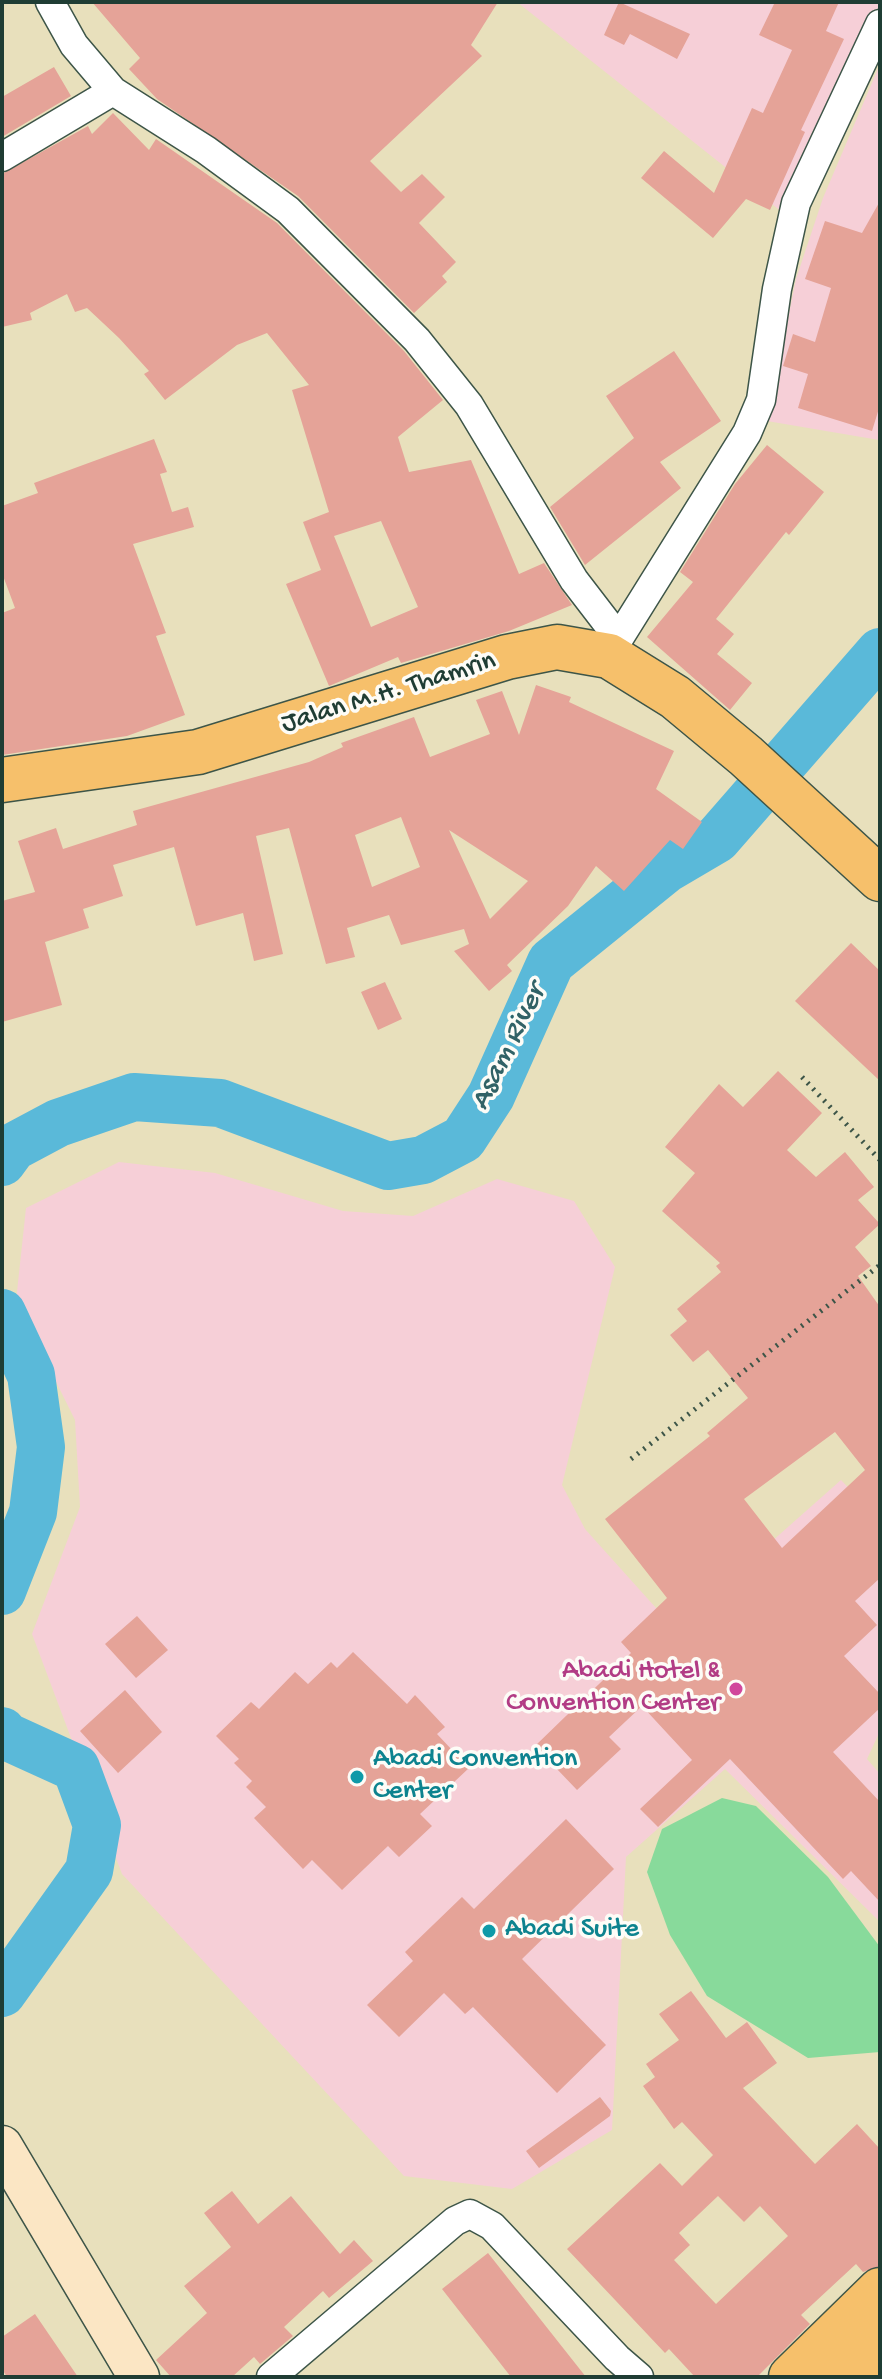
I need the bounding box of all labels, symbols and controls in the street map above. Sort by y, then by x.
street label: Jalan M.H. Thamrin [278,645,500,743]
water label: Asam River [464,979,556,1117]
place label: Abadi Hotel & Convention Center [506,1656,720,1722]
marker: Abadi Hotel & Convention Center [727,1680,745,1698]
place label: Abadi Convention Center [373,1744,577,1810]
marker: Abadi Convention Center [348,1768,366,1786]
place label: Abadi Suite [505,1914,639,1948]
marker: Abadi Suite [480,1922,498,1940]

